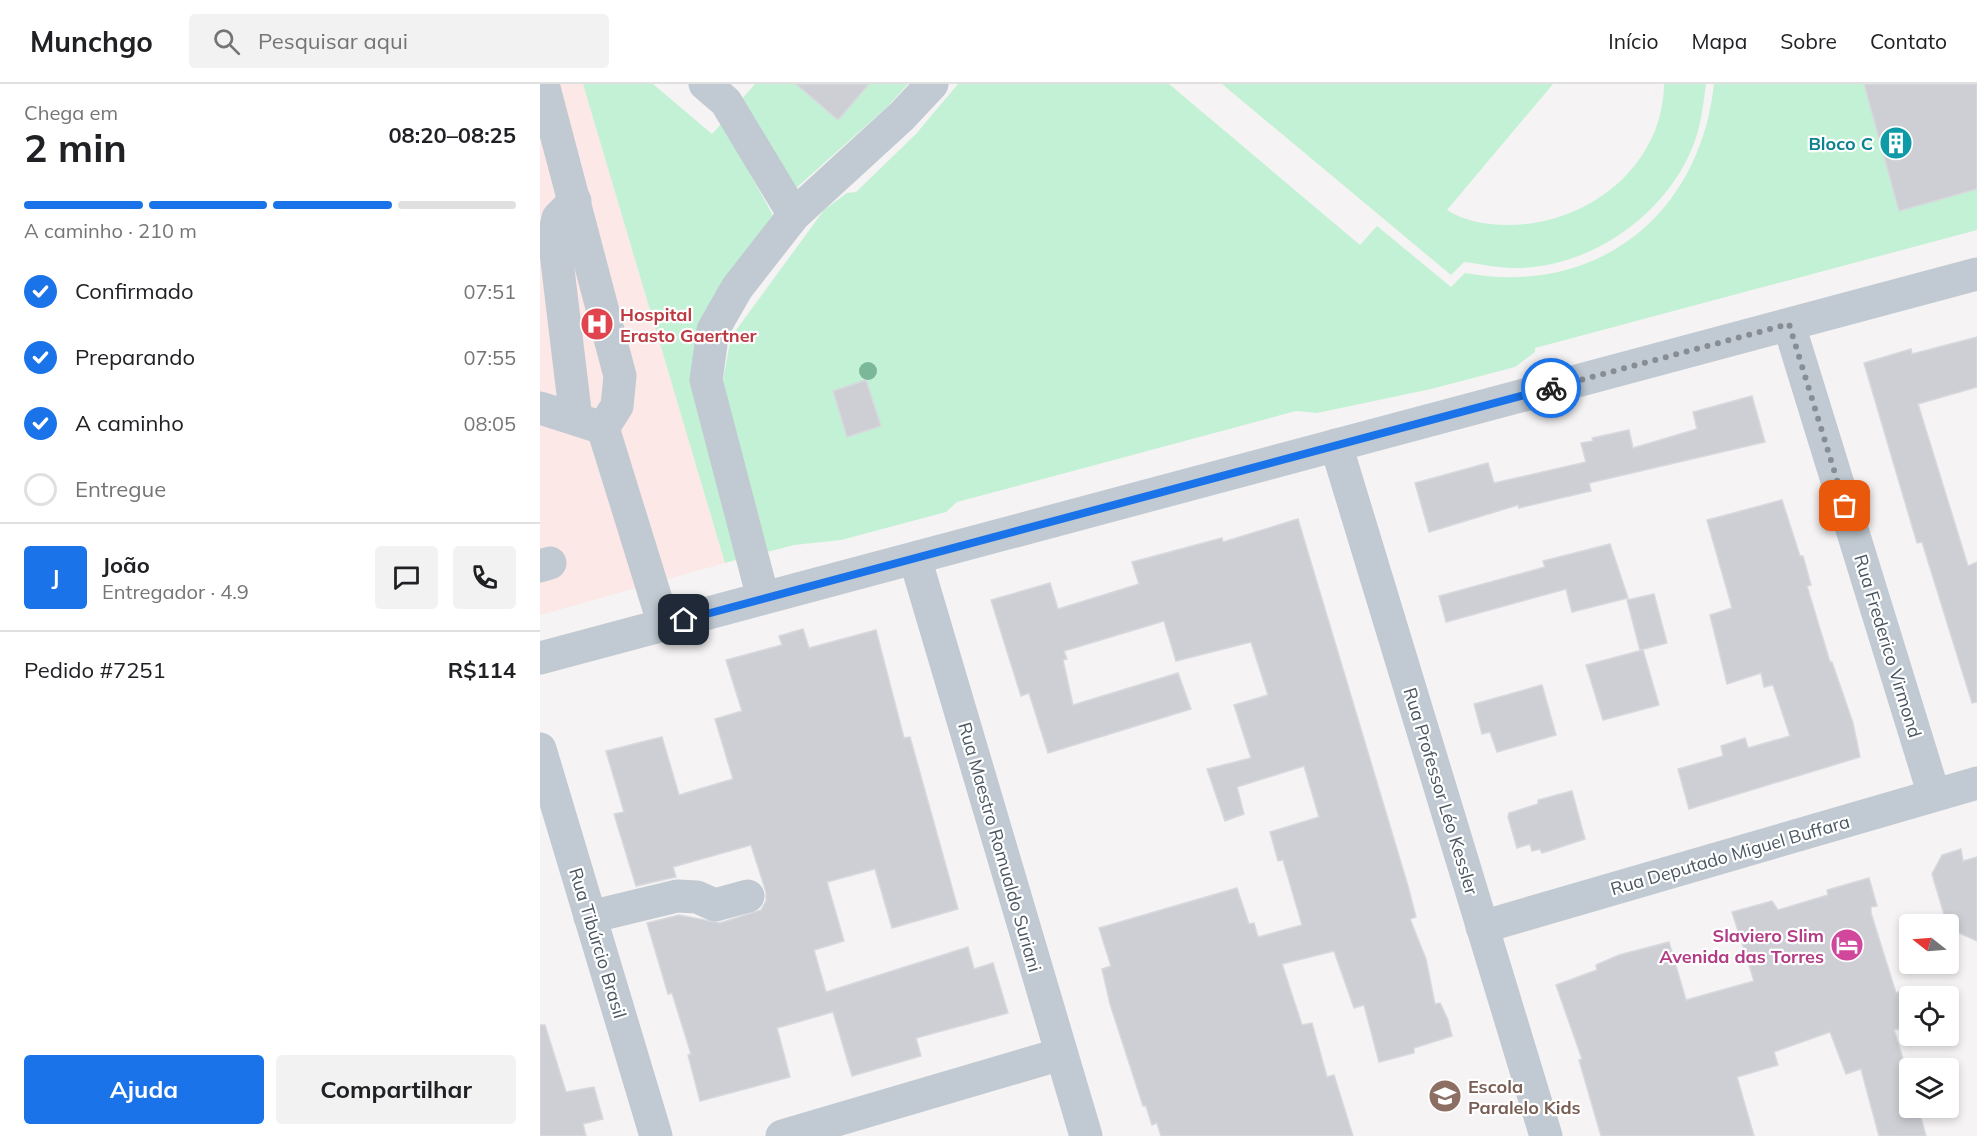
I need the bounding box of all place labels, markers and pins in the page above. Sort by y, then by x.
building icon: Bloco C [1878,125,1914,161]
place label: Bloco C [1808,132,1873,155]
place label: Hospital Erasto Gaertner [620,303,758,347]
hospital icon: Hospital Erasto Gaertner [579,306,615,342]
pin [1819,480,1870,531]
pin [658,594,709,645]
place label: Slaviero Slim Avenida das Torres [1659,924,1824,968]
hotel icon: Slaviero Slim Avenida das Torres [1829,927,1865,963]
place label: Escola Paralelo Kids [1468,1075,1581,1119]
school or university icon: Escola Paralelo Kids [1427,1078,1463,1114]

